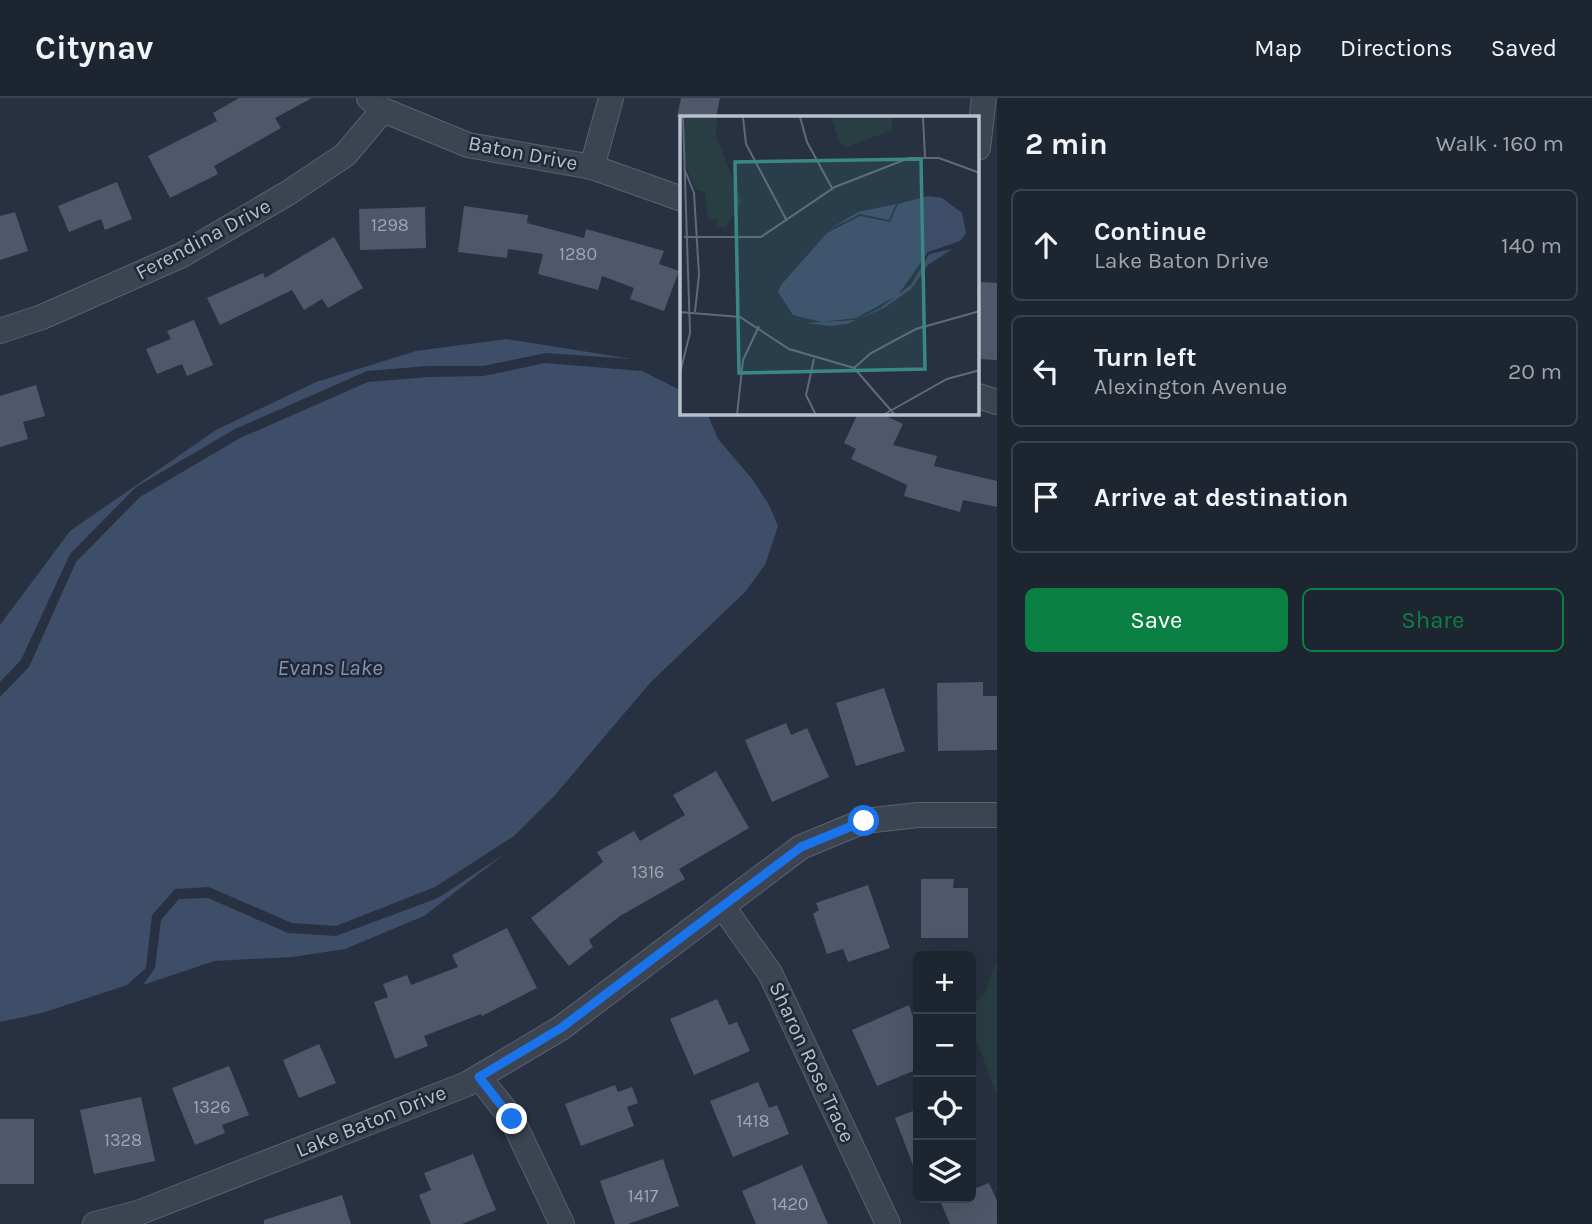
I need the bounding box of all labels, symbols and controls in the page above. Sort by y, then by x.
text: Citynav [35,29,153,67]
text: Map [1254,34,1302,62]
text: Directions [1340,34,1453,62]
text: Saved [1491,34,1557,62]
inset map [680,116,979,415]
text: 2 min [1025,126,1108,162]
text: Walk · 160 m [1436,130,1564,157]
street label: Baton Drive [466,131,580,175]
street label: Ferendina Drive [131,193,275,285]
house number: 1298 [371,214,409,236]
text: Continue [1094,216,1206,247]
icon: ahead [1027,226,1065,264]
text: 140 m [1501,232,1562,259]
house number: 1280 [559,243,597,265]
text: Lake Baton Drive [1094,247,1269,274]
text: Turn left [1094,342,1196,373]
icon: left [1027,352,1065,390]
text: 20 m [1508,358,1562,385]
text: Alexington Avenue [1094,373,1287,400]
icon: arrive [1027,478,1065,516]
text: Arrive at destination [1094,482,1348,513]
button: Save [1025,588,1288,652]
button: Share [1302,588,1564,652]
water label: Evans Lake [277,654,383,681]
route start [848,805,879,836]
house number: 1316 [632,861,664,883]
map controls [913,951,976,1203]
button: + [913,951,976,1014]
street label: Sharon Rose Trace [764,978,860,1146]
button: − [913,1014,976,1077]
button: locate [913,1077,976,1140]
street label: Lake Baton Drive [292,1080,450,1162]
house number: 1326 [193,1096,231,1118]
route end [496,1103,527,1134]
house number: 1418 [736,1110,770,1132]
house number: 1328 [104,1129,142,1151]
button: layers [913,1140,976,1203]
house number: 1417 [628,1185,659,1207]
house number: 1420 [771,1193,809,1215]

